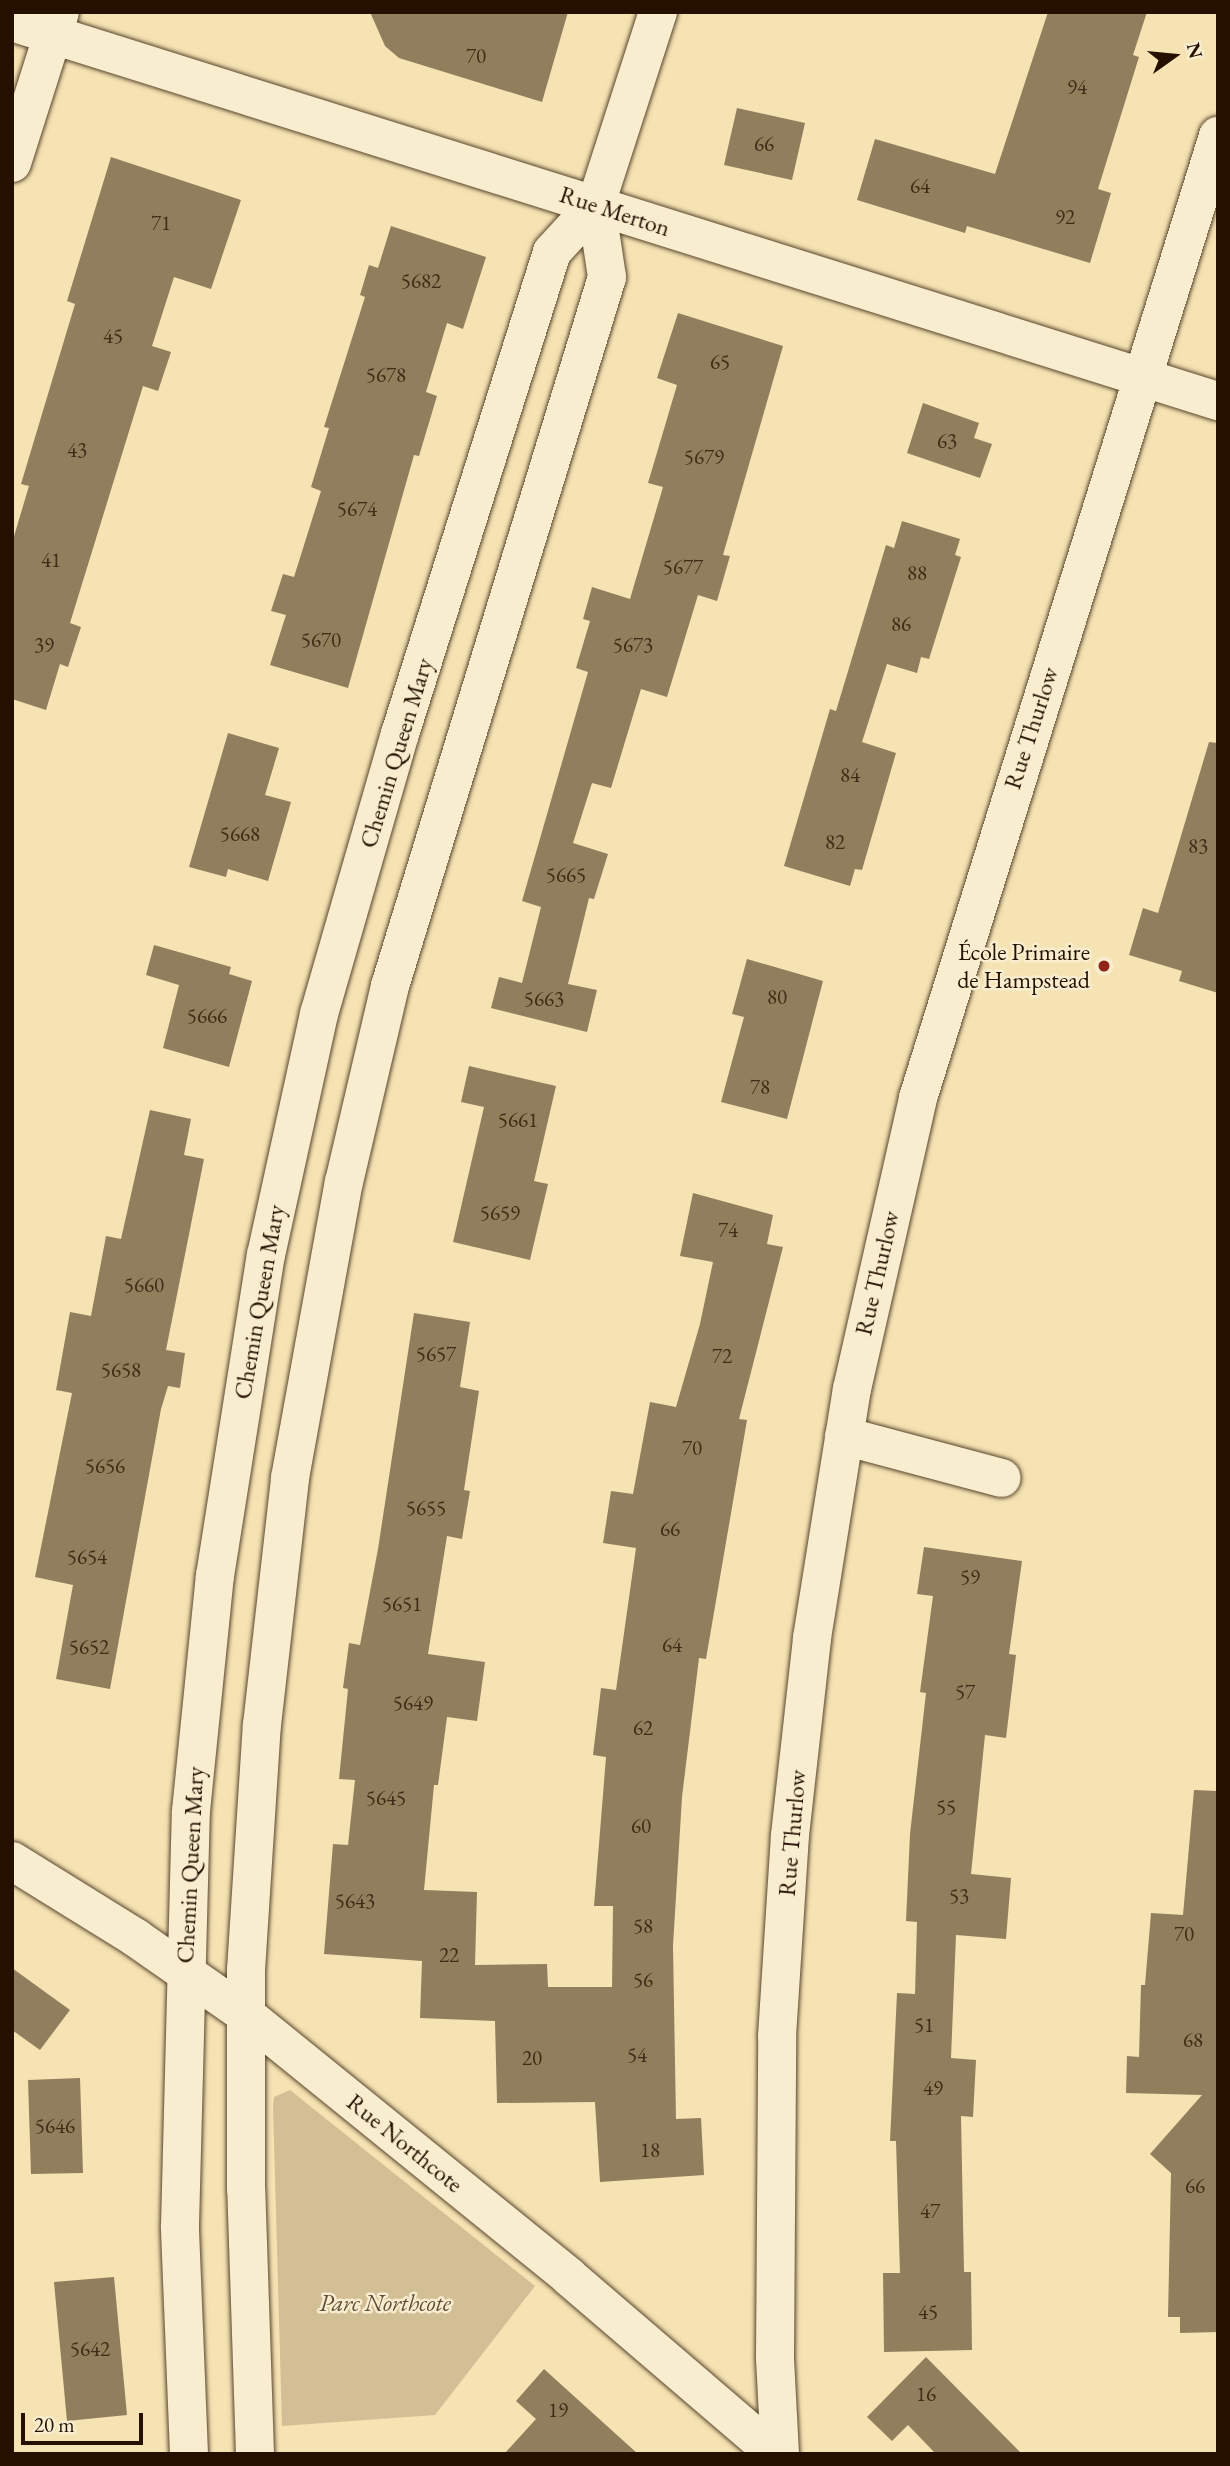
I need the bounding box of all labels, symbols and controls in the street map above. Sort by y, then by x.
north arrow [1139,21,1209,91]
text: N [1181,40,1209,61]
house number: 70 [466,43,486,69]
house number: 94 [1067,74,1087,100]
house number: 66 [754,131,774,157]
house number: 64 [910,173,930,199]
street label: Rue Merton [556,180,674,242]
house number: 92 [1055,204,1075,230]
house number: 71 [151,210,171,236]
house number: 5682 [401,268,441,294]
house number: 45 [103,323,123,349]
house number: 65 [710,349,730,375]
house number: 5678 [366,362,406,388]
house number: 63 [937,428,957,454]
house number: 43 [67,437,87,463]
house number: 5679 [684,444,724,470]
house number: 5674 [337,496,377,522]
house number: 41 [41,547,61,573]
house number: 5677 [663,554,703,580]
house number: 88 [907,560,927,586]
house number: 86 [891,611,911,637]
house number: 5670 [301,627,341,653]
house number: 39 [34,632,54,658]
house number: 5673 [613,632,653,658]
street label: Chemin Queen Mary [353,655,439,851]
street label: Rue Thurlow [998,663,1064,793]
house number: 84 [840,762,860,788]
house number: 5668 [220,821,260,847]
house number: 82 [825,829,845,855]
house number: 83 [1188,833,1208,859]
house number: 5665 [546,862,586,888]
place label: École Primaire de Hampstead [957,938,1090,994]
marker: École Primaire de Hampstead [1096,958,1112,974]
house number: 80 [767,984,787,1010]
house number: 5663 [524,986,564,1012]
house number: 5666 [187,1003,227,1029]
house number: 78 [750,1074,770,1100]
house number: 5661 [498,1107,538,1133]
house number: 5659 [480,1200,520,1226]
street label: Chemin Queen Mary [228,1203,290,1401]
street label: Rue Thurlow [849,1208,905,1338]
house number: 74 [718,1217,738,1243]
house number: 5660 [124,1272,164,1298]
house number: 5657 [416,1341,456,1367]
house number: 72 [712,1343,732,1369]
house number: 5658 [101,1357,141,1383]
house number: 70 [682,1435,702,1461]
house number: 5656 [85,1453,125,1479]
house number: 5655 [406,1495,446,1521]
house number: 66 [660,1516,680,1542]
house number: 5654 [67,1544,107,1570]
house number: 59 [960,1564,980,1590]
house number: 5651 [382,1591,422,1617]
house number: 64 [662,1632,682,1658]
house number: 5652 [69,1634,109,1660]
house number: 57 [955,1679,975,1705]
house number: 5649 [393,1690,433,1716]
house number: 62 [633,1715,653,1741]
street label: Chemin Queen Mary [170,1766,210,1964]
street label: Rue Thurlow [772,1769,812,1897]
house number: 5645 [366,1785,406,1811]
house number: 55 [936,1794,956,1820]
house number: 60 [631,1813,651,1839]
house number: 53 [949,1883,969,1909]
house number: 5643 [335,1888,375,1914]
house number: 58 [633,1913,653,1939]
house number: 70 [1174,1921,1194,1947]
house number: 22 [439,1942,459,1968]
house number: 56 [633,1967,653,1993]
house number: 51 [914,2012,934,2038]
house number: 68 [1183,2027,1203,2053]
house number: 54 [627,2042,647,2068]
house number: 20 [522,2045,542,2071]
house number: 49 [923,2075,943,2101]
street label: Rue Northcote [341,2088,469,2198]
house number: 5646 [35,2113,75,2139]
house number: 18 [640,2137,660,2163]
house number: 66 [1185,2173,1205,2199]
house number: 47 [920,2198,940,2224]
park label: Parc Northcote [319,2289,451,2317]
house number: 45 [918,2299,938,2325]
house number: 5642 [70,2336,110,2362]
house number: 16 [916,2381,936,2407]
house number: 19 [548,2397,568,2423]
scale bar [24,2400,147,2444]
text: 20 m [34,2411,75,2438]

